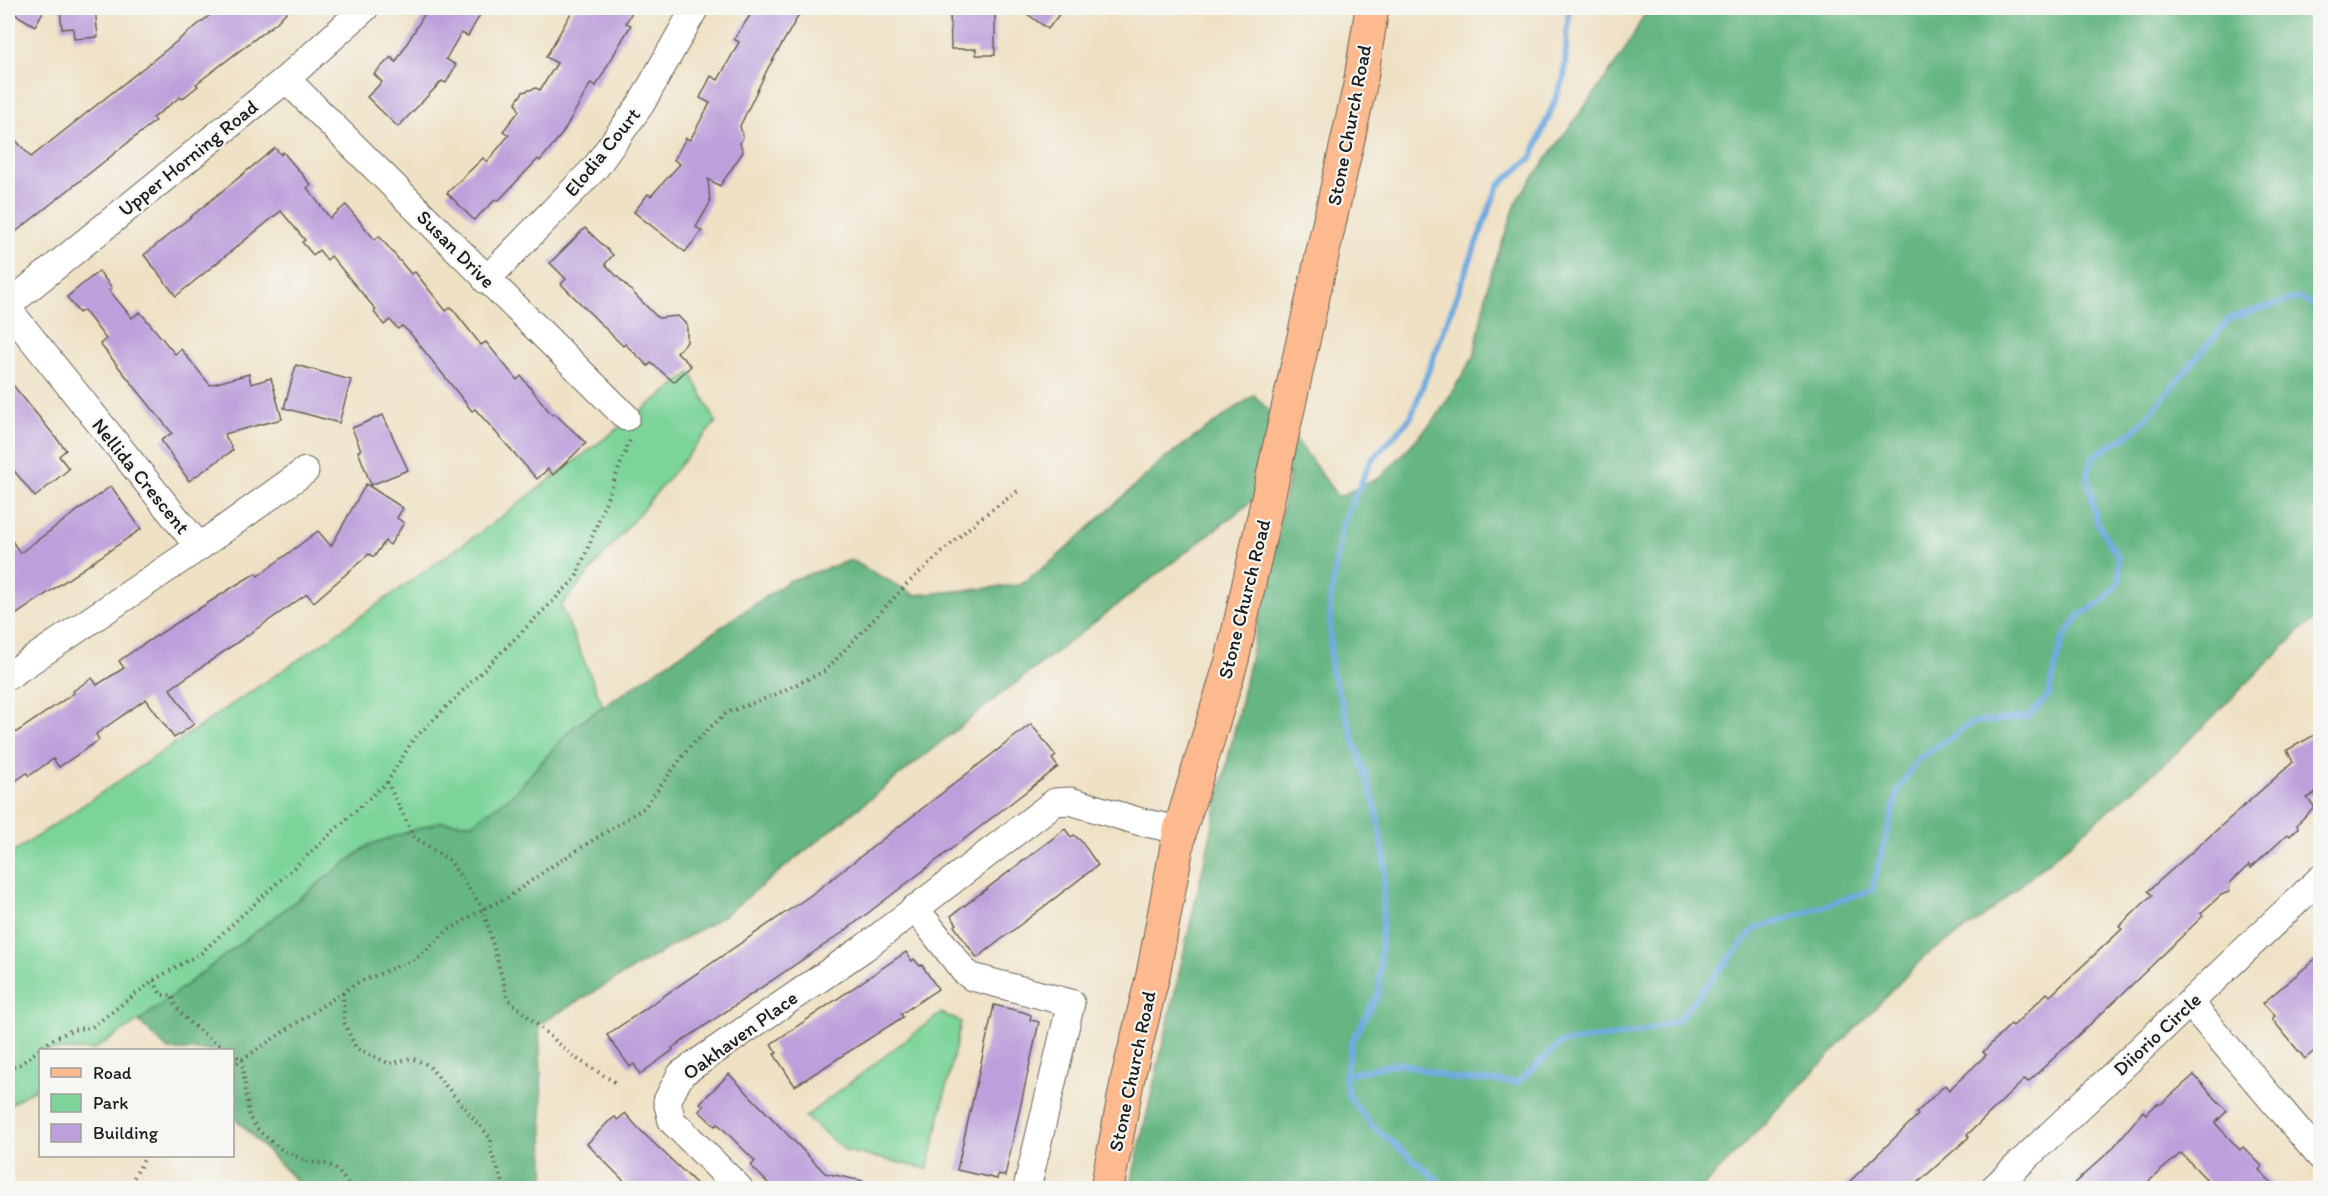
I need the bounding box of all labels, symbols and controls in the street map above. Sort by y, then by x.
street label: Stone Church Road [1322,42,1376,208]
street label: Upper Horning Road [114,94,263,222]
street label: Elodia Court [559,102,645,201]
street label: Susan Drive [412,205,500,293]
street label: Nellida Crescent [87,413,195,539]
street label: Stone Church Road [1213,517,1275,681]
street label: Oakhaven Place [678,985,802,1085]
street label: Diiorio Circle [2108,987,2206,1081]
street label: Stone Church Road [1103,989,1161,1153]
legend [39,1049,234,1157]
text: Road [93,1062,132,1084]
text: Park [93,1092,128,1114]
text: Building [93,1122,159,1144]

